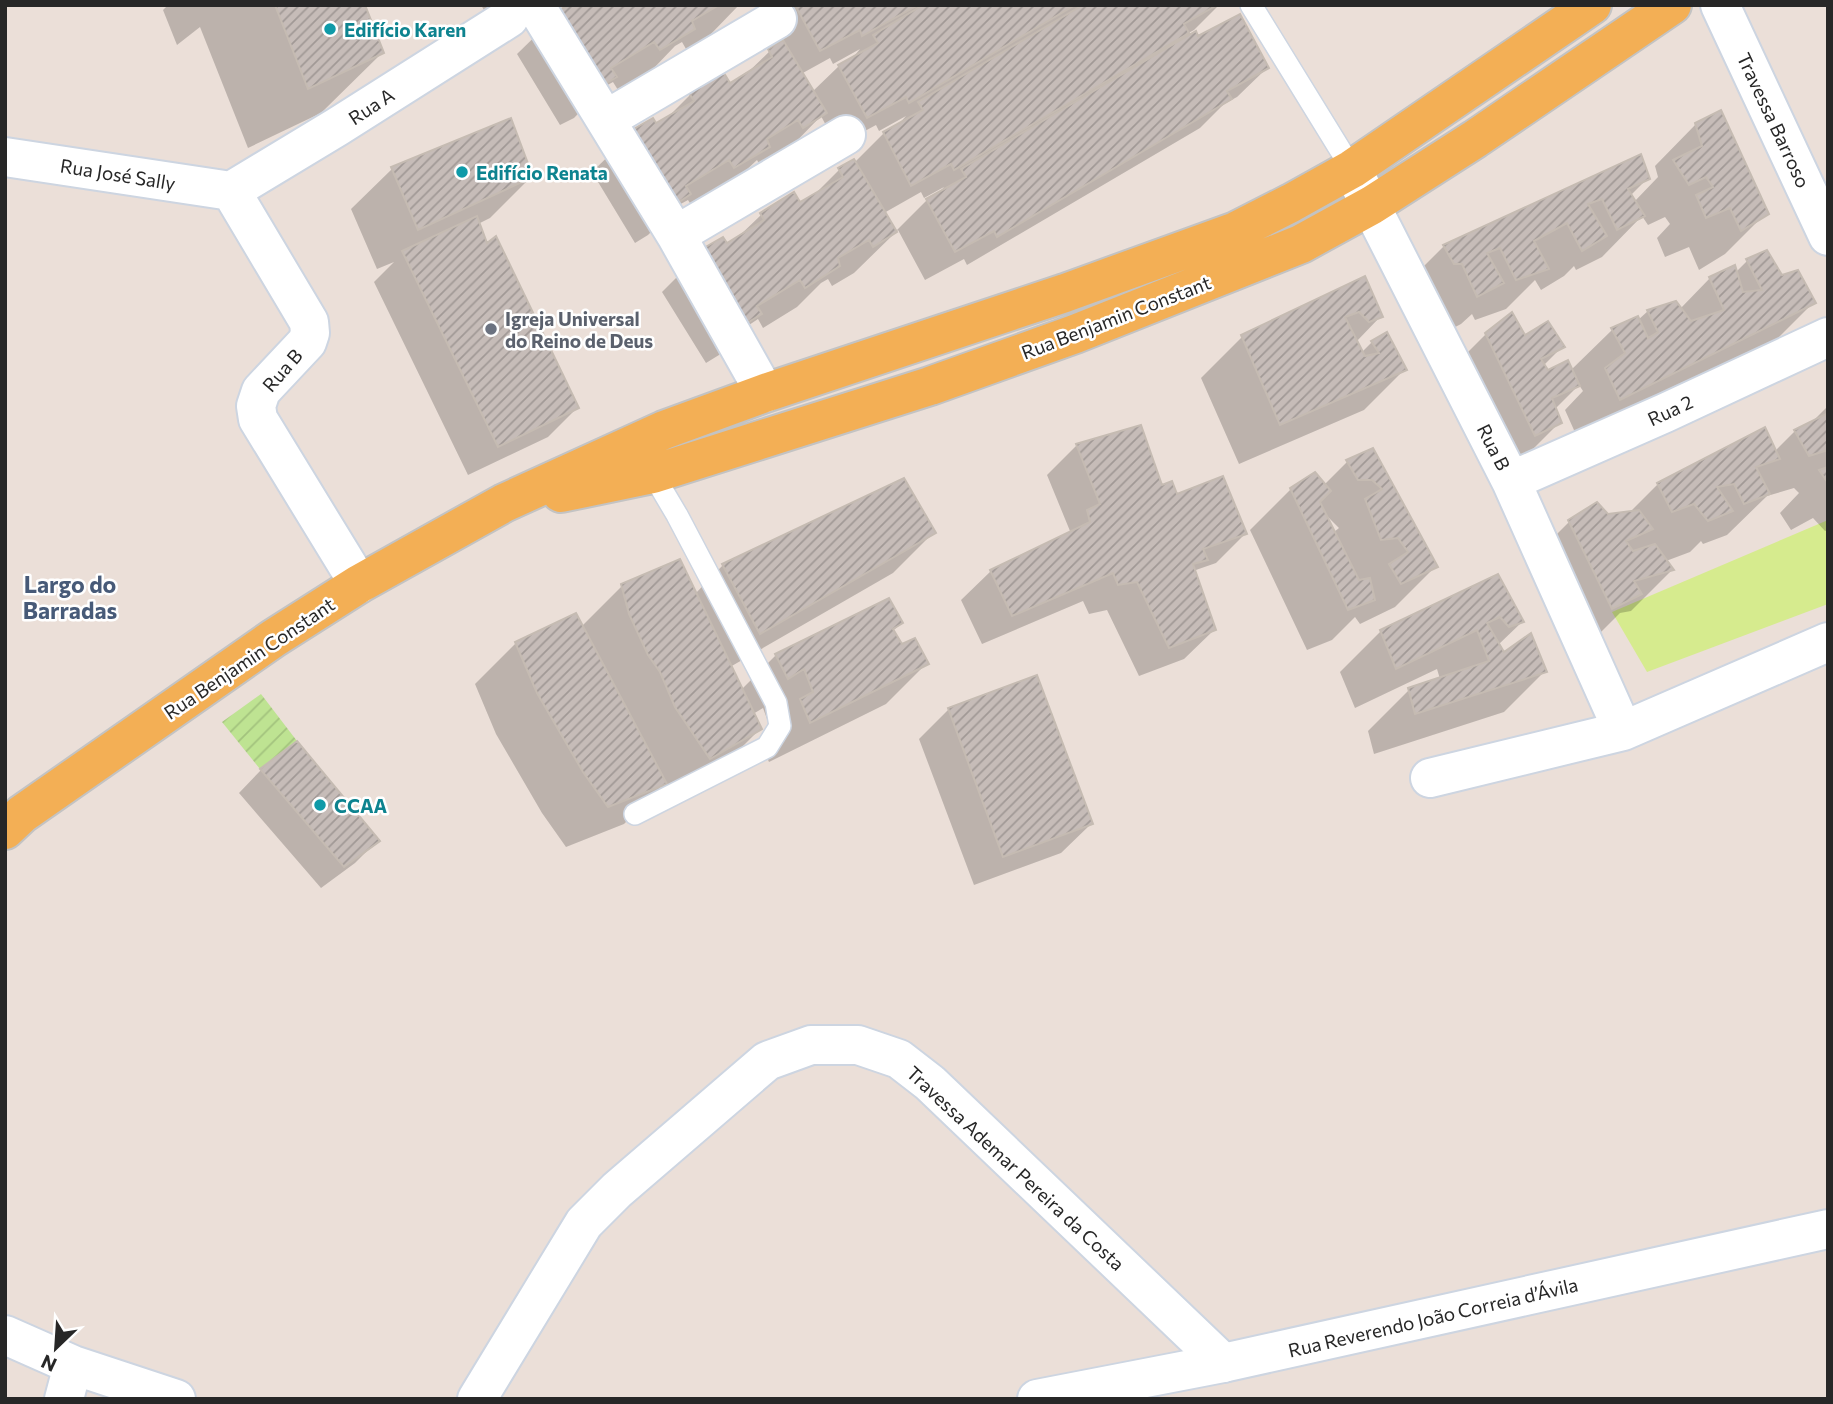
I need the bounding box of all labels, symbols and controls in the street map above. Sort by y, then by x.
place label: Edifício Karen [344,18,466,41]
marker: Edifício Karen [322,21,338,37]
street label: Travessa Barroso [1733,49,1815,191]
street label: Rua A [344,83,398,129]
street label: Rua José Sally [59,154,177,194]
place label: Edifício Renata [476,161,608,184]
marker: Edifício Renata [454,164,470,180]
street label: Rua Benjamin Constant [1018,270,1214,364]
place label: Igreja Universal do Reino de Deus [505,307,653,352]
marker: Igreja Universal do Reino de Deus [483,321,499,337]
street label: Rua B [257,344,307,396]
street label: Rua 2 [1644,390,1696,430]
street label: Rua B [1473,420,1515,474]
district label: Largo do Barradas [23,570,118,624]
street label: Rua Benjamin Constant [159,592,339,724]
place label: CCAA [334,794,388,817]
marker: CCAA [312,797,328,813]
street label: Travessa Ademar Pereira da Costa [902,1061,1130,1275]
street label: Rua Reverendo João Correia d’Ávila [1286,1272,1580,1362]
north arrow [21,1313,91,1383]
text: N [37,1350,60,1377]

